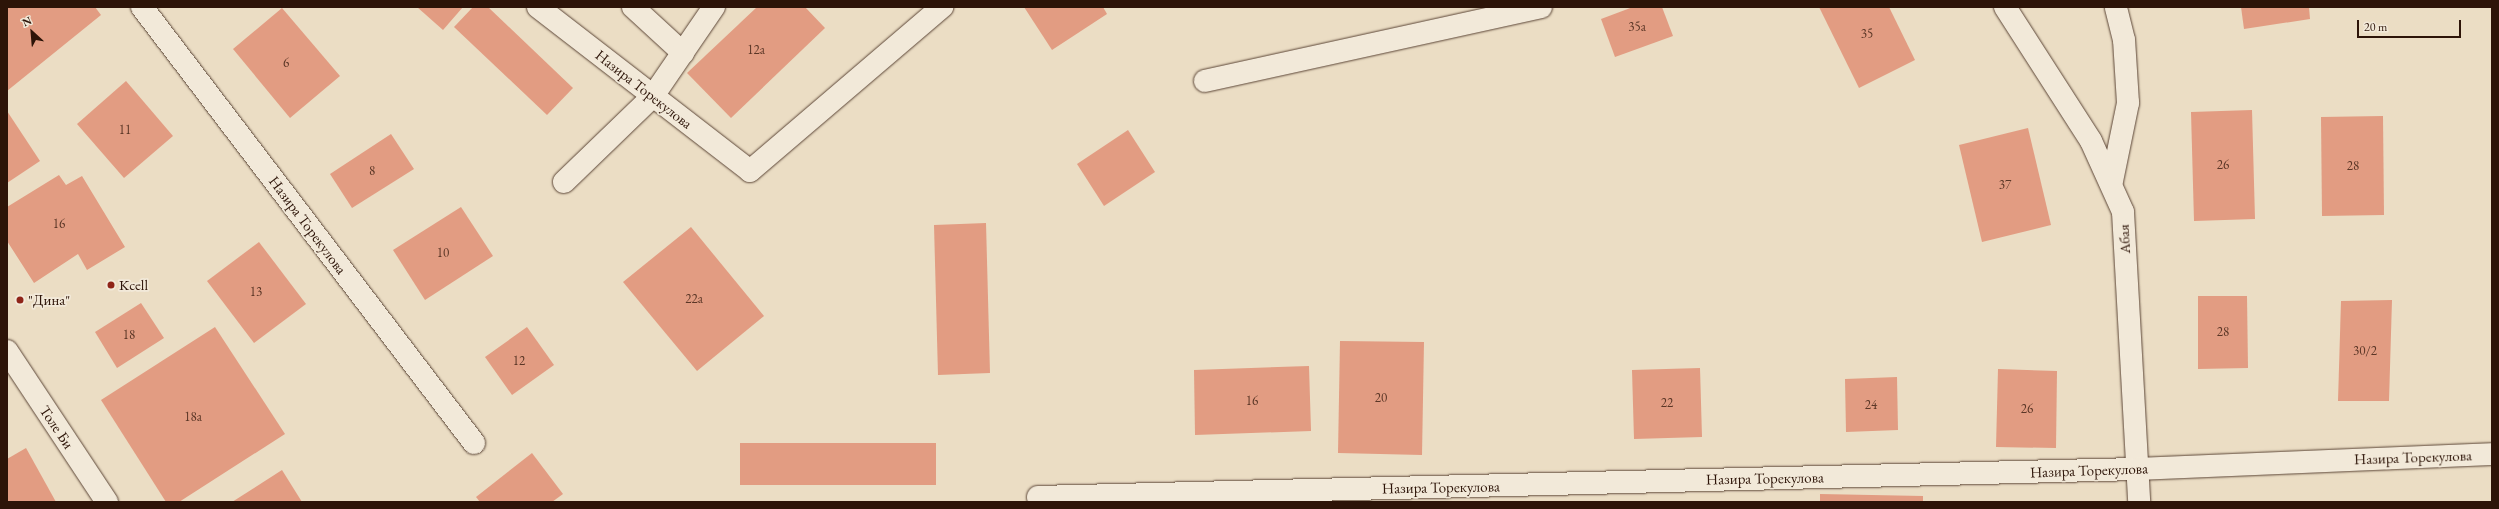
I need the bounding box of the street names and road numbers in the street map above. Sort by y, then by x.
street label: Назира Торекулова [592,46,696,132]
street label: Назира Торекулова [265,172,351,278]
street label: Абая [2114,224,2134,254]
street label: Толе Би [36,402,78,452]
street label: Назира Торекулова [2354,446,2472,468]
street label: Назира Торекулова [2030,459,2148,481]
street label: Назира Торекулова [1706,468,1824,488]
street label: Назира Торекулова [1382,477,1500,497]

